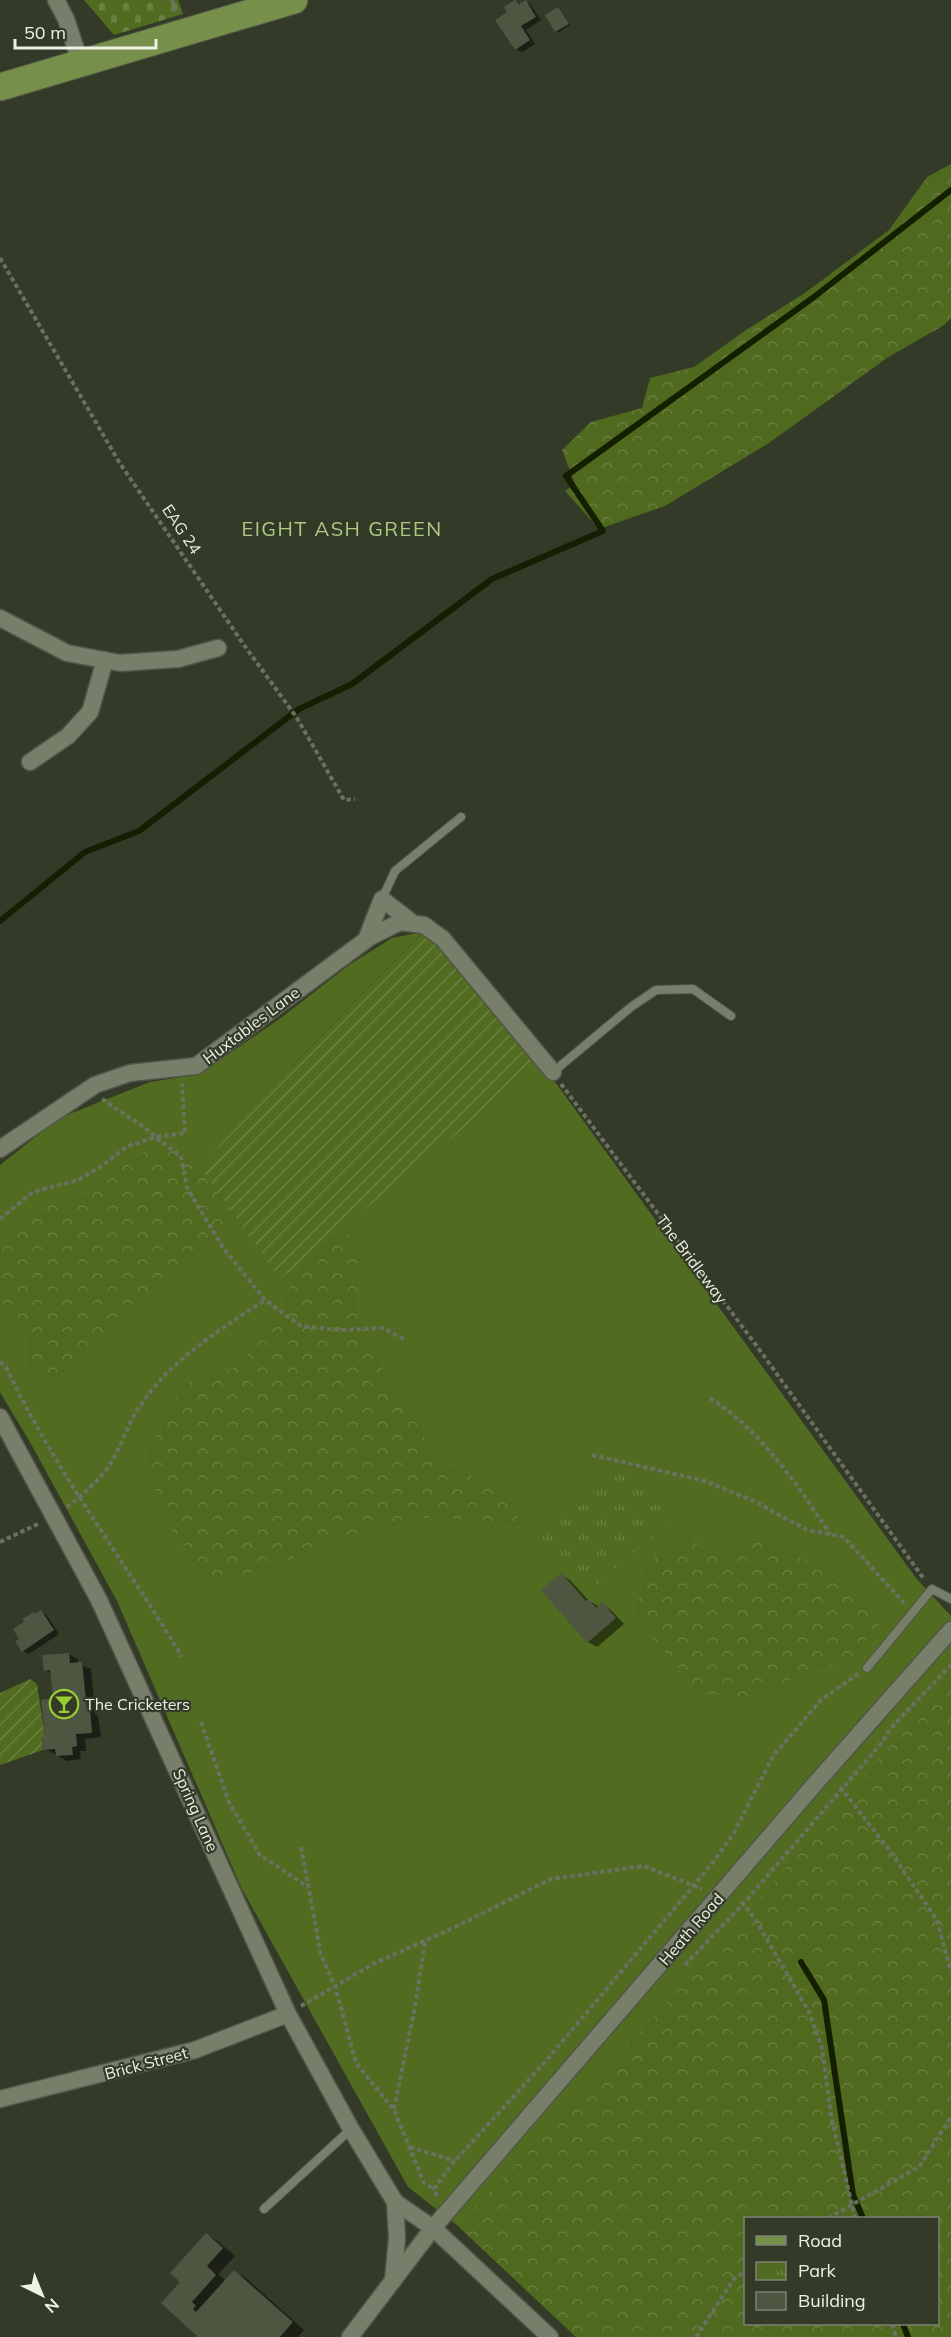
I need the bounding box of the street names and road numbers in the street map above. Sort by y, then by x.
street label: EAG 24 [158,500,206,558]
street label: Huxtables Lane [199,982,303,1068]
street label: The Bridleway [652,1211,732,1308]
street label: Spring Lane [169,1765,223,1855]
street label: Heath Road [654,1889,728,1969]
street label: Brick Street [102,2042,190,2084]

